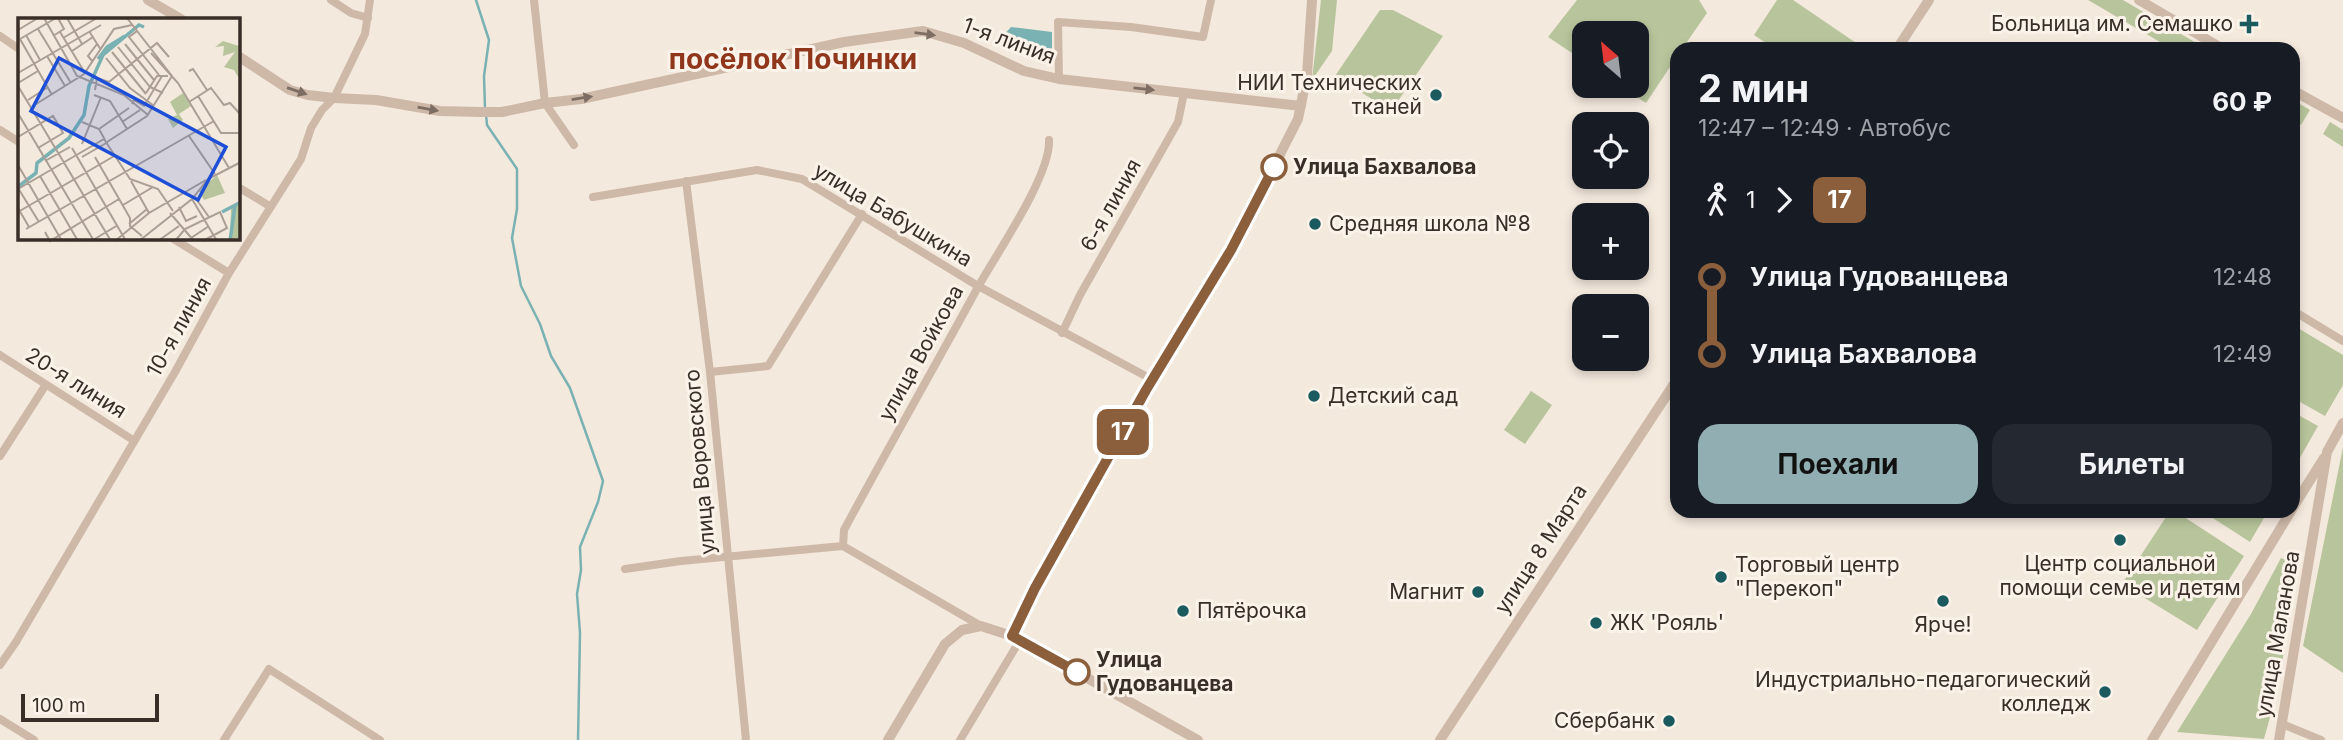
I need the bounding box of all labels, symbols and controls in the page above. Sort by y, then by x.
place label: Больница им. Семашко [1991,11,2233,36]
street label: 1-я линия [959,12,1059,69]
marker: Больница им. Семашко [2239,14,2259,34]
inset map [18,18,240,240]
north arrow [1572,21,1648,98]
map controls [1572,21,1649,371]
one-way arrow [914,29,936,40]
district label: посёлок Починки [669,42,917,76]
text: 2 мин [1698,65,1809,111]
place label: НИИ Технических тканей [1237,70,1422,119]
one-way arrow [1133,83,1155,94]
one-way arrow [286,86,307,97]
text: 60 ₽ [2212,86,2272,117]
marker: НИИ Технических тканей [1428,87,1444,103]
one-way arrow [571,93,593,104]
one-way arrow [417,104,439,115]
button: locate [1572,112,1649,189]
text: 12:47 – 12:49 · Автобус [1698,114,1951,142]
street label: 6-я линия [1075,154,1146,255]
marker: Улица Бахвалова [1261,154,1287,180]
place label: Улица Бахвалова [1293,154,1476,179]
street label: улица Бабушкина [809,157,977,272]
icon: walk [1698,181,1736,219]
icon: forward [1765,181,1803,219]
text: 17 [1827,185,1852,214]
text: 1 [1746,186,1755,214]
button: + [1572,203,1649,280]
place label: Средняя школа №8 [1329,211,1531,236]
marker: Средняя школа №8 [1307,216,1323,232]
text: Улица Гудованцева [1750,261,2009,292]
text: 12:48 [2213,263,2272,291]
street label: 10-я линия [141,273,216,381]
street label: улица Войкова [873,280,968,425]
button: − [1572,294,1649,371]
text: Улица Бахвалова [1750,338,1977,369]
text: 12:49 [2213,340,2272,368]
street label: 20-я линия [21,342,131,423]
street label: улица Воровского [679,368,720,556]
place label: Детский сад [1328,383,1458,408]
marker: Детский сад [1306,388,1322,404]
line badge: 17 [1092,409,1154,455]
text: 17 [1111,417,1135,446]
button: Поехали [1698,424,1978,504]
button: Билеты [1992,424,2272,504]
street label: улица 8 Марта [1489,479,1592,618]
marker: Центр социальной помощи семье и детям [2112,532,2128,548]
street label: улица Маланова [2251,549,2304,719]
place label: Центр социальной помощи семье и детям [1999,551,2241,600]
place label: Торговый центр "Перекоп" [1735,552,1900,601]
marker: Торговый центр "Перекоп" [1713,569,1729,585]
place label: Магнит [1389,579,1464,604]
marker: Магнит [1470,584,1486,600]
marker: Ярче! [1935,593,1951,609]
place label: Пятёрочка [1197,598,1307,623]
marker: Пятёрочка [1175,603,1191,619]
place label: ЖК 'Рояль' [1610,610,1724,635]
place label: Ярче! [1915,612,1972,637]
marker: ЖК 'Рояль' [1588,615,1604,631]
place label: Улица Гудованцева [1096,647,1234,696]
marker: Улица Гудованцева [1064,659,1090,685]
place label: Индустриально-педагогический колледж [1755,667,2091,716]
marker: Индустриально-педагогический колледж [2097,684,2113,700]
scale bar [21,691,159,723]
text: 100 m [32,694,86,717]
place label: Сбербанк [1554,708,1656,733]
marker: Сбербанк [1661,713,1677,729]

